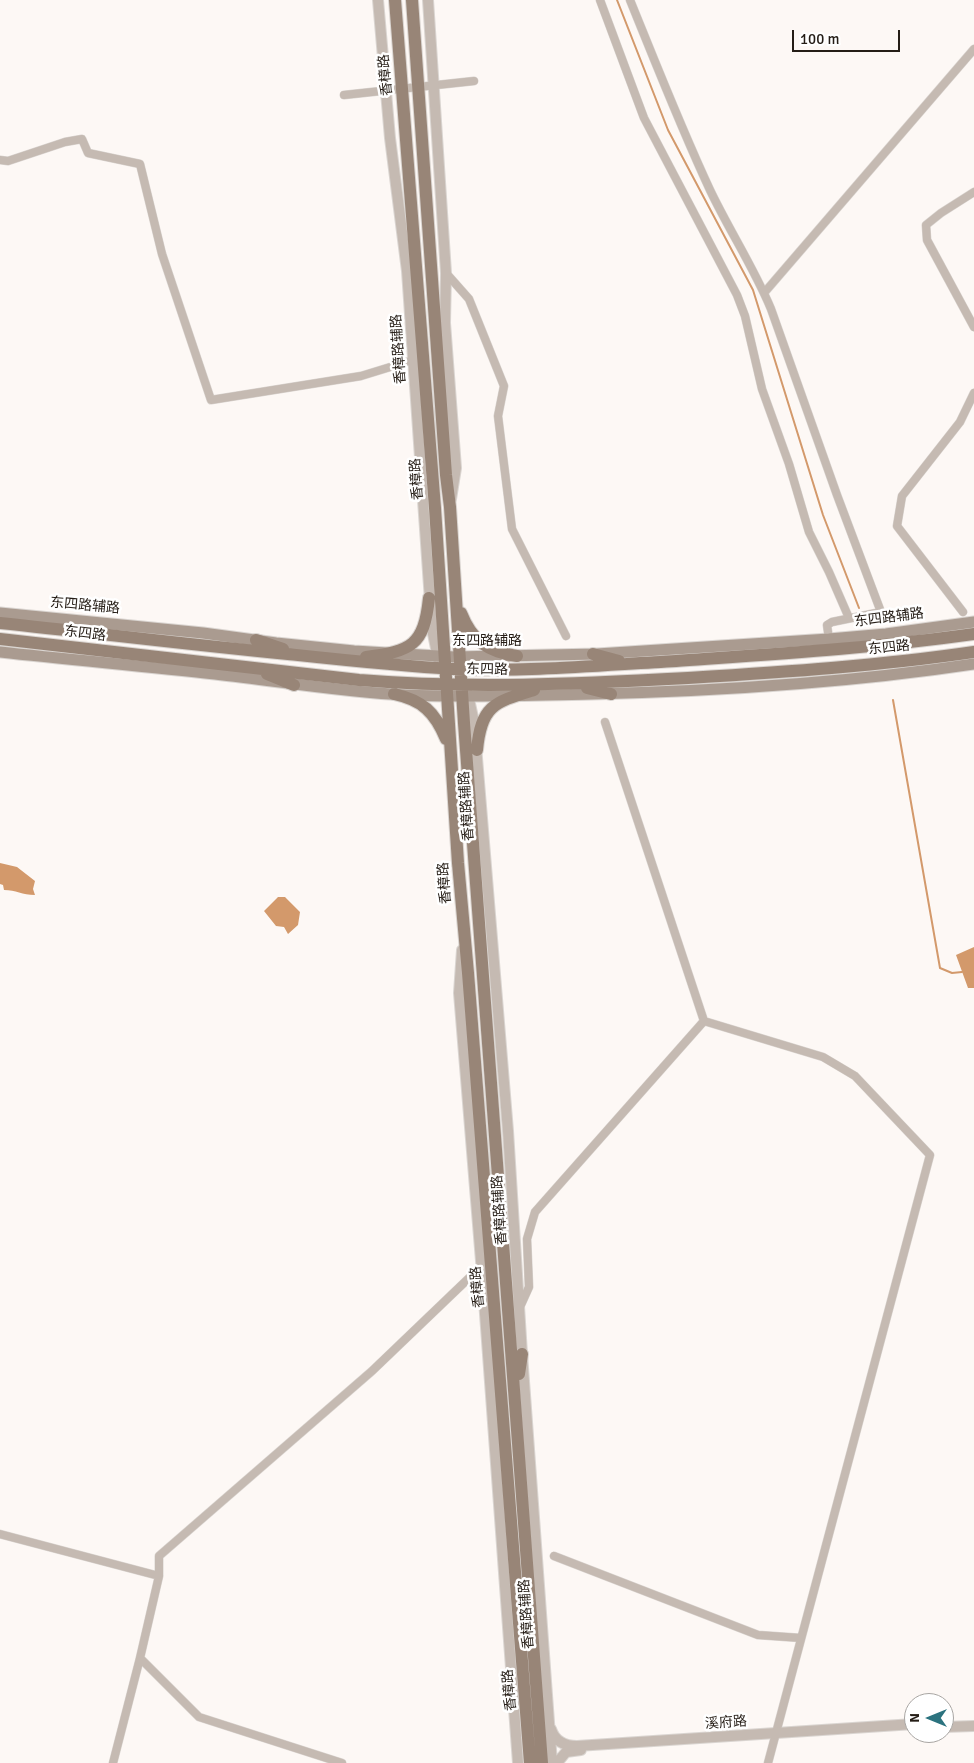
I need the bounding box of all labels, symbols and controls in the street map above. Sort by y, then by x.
scale bar [794,20,902,52]
text: 100 m [800,30,840,48]
street label: 香樟路 [376,53,396,97]
street label: 香樟路辅路 [388,313,410,385]
street label: 香樟路 [407,457,427,501]
street label: 东四路辅路 [49,595,121,617]
street label: 东四路辅路 [853,605,925,631]
street label: 东四路 [63,623,107,645]
street label: 东四路辅路 [452,633,522,649]
street label: 东四路 [867,637,911,659]
street label: 东四路 [466,661,508,679]
street label: 香樟路辅路 [456,770,478,842]
street label: 香樟路 [435,861,455,905]
street label: 香樟路辅路 [489,1174,511,1246]
street label: 香樟路 [468,1265,488,1309]
street label: 香樟路辅路 [516,1578,538,1650]
street label: 香樟路 [500,1668,520,1712]
north arrow [904,1693,954,1743]
street label: 溪府路 [704,1713,748,1733]
text: N [906,1713,923,1723]

